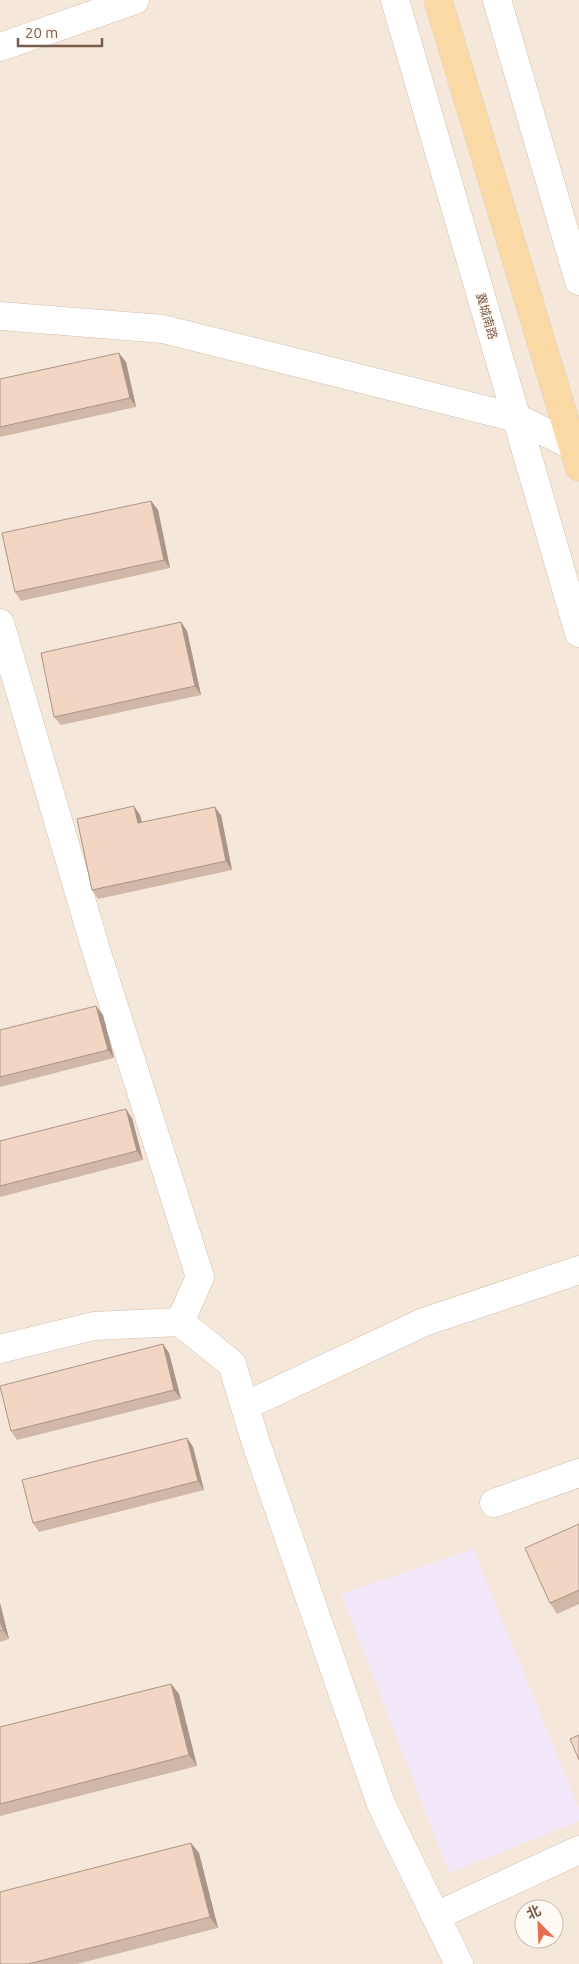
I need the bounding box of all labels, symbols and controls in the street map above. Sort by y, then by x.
scale bar [18,15,101,47]
text: 20 m [25,24,58,41]
street label: 冀城南路 [474,291,500,341]
north arrow [514,1899,564,1949]
text: 北 [524,1902,543,1922]

